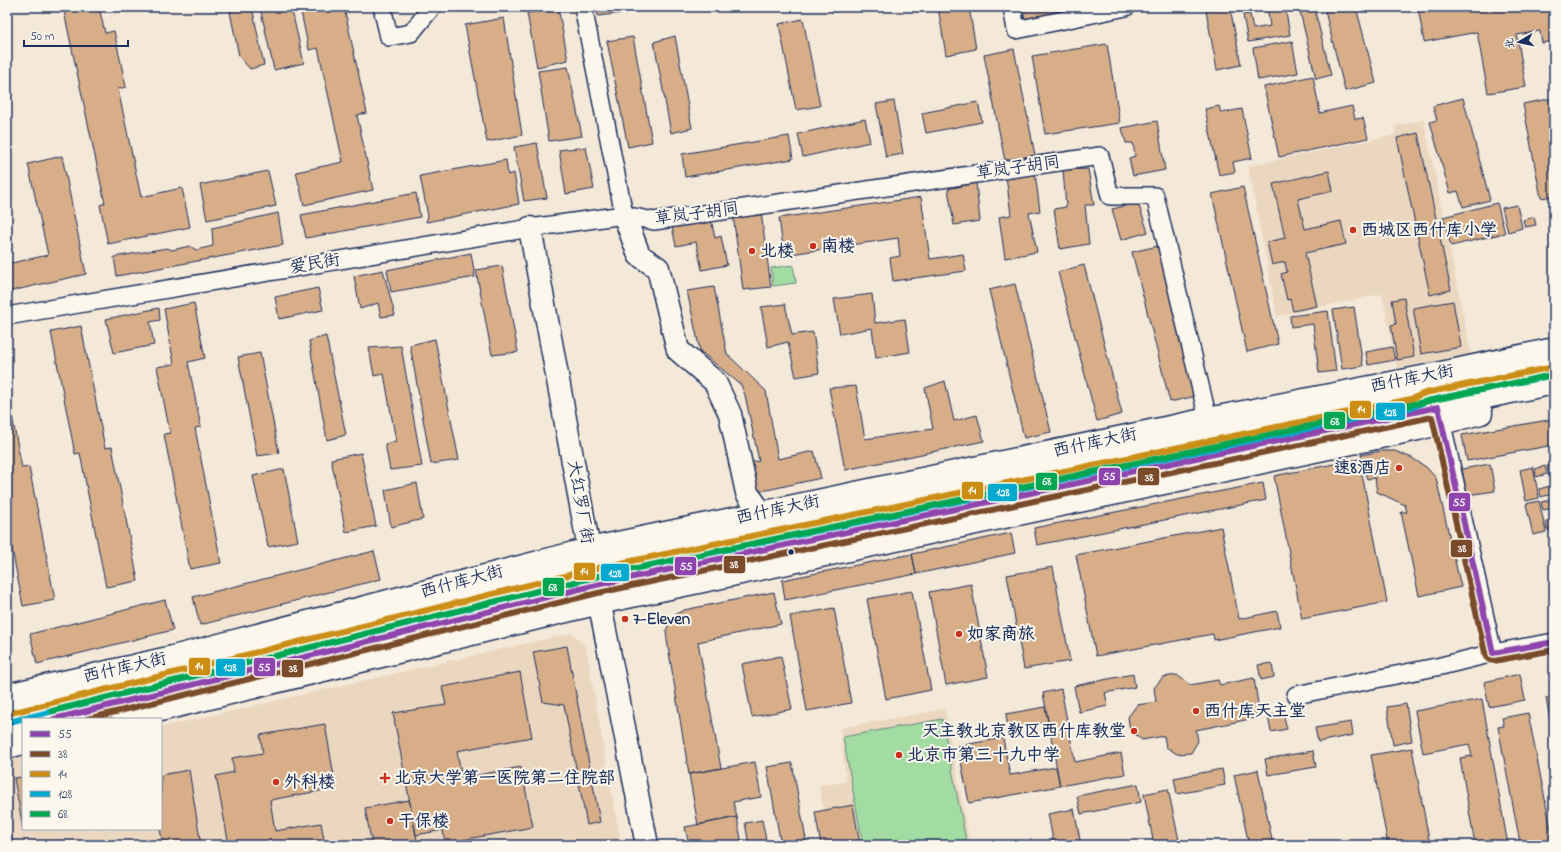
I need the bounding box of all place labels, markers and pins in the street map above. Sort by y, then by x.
place label: 西城区西什库小学 [1361,218,1497,243]
marker: 西城区西什库小学 [1348,225,1358,235]
place label: 南楼 [821,234,855,259]
place label: 北楼 [760,239,794,264]
marker: 南楼 [808,241,818,251]
marker: 北楼 [747,246,757,256]
place label: 速8酒店 [1334,456,1391,481]
marker: 速8酒店 [1394,463,1404,473]
unlabelled marker [786,547,796,557]
place label: 7-Eleven [633,607,691,632]
marker: 7-Eleven [620,614,630,624]
place label: 如家商旅 [967,622,1035,647]
marker: 如家商旅 [954,629,964,639]
place label: 西什库天主堂 [1204,699,1306,724]
marker: 西什库天主堂 [1191,706,1201,716]
place label: 天主教北京教区西什库教堂 [922,719,1126,744]
marker: 天主教北京教区西什库教堂 [1129,726,1139,736]
place label: 北京市第三十九中学 [907,743,1060,768]
marker: 北京市第三十九中学 [894,750,904,760]
place label: 北京大学第一医院第二住院部 [394,766,615,791]
place label: 外科楼 [284,770,335,795]
marker: 北京大学第一医院第二住院部 [379,772,391,784]
marker: 外科楼 [271,777,281,787]
place label: 干保楼 [398,809,449,834]
marker: 干保楼 [385,816,395,826]

